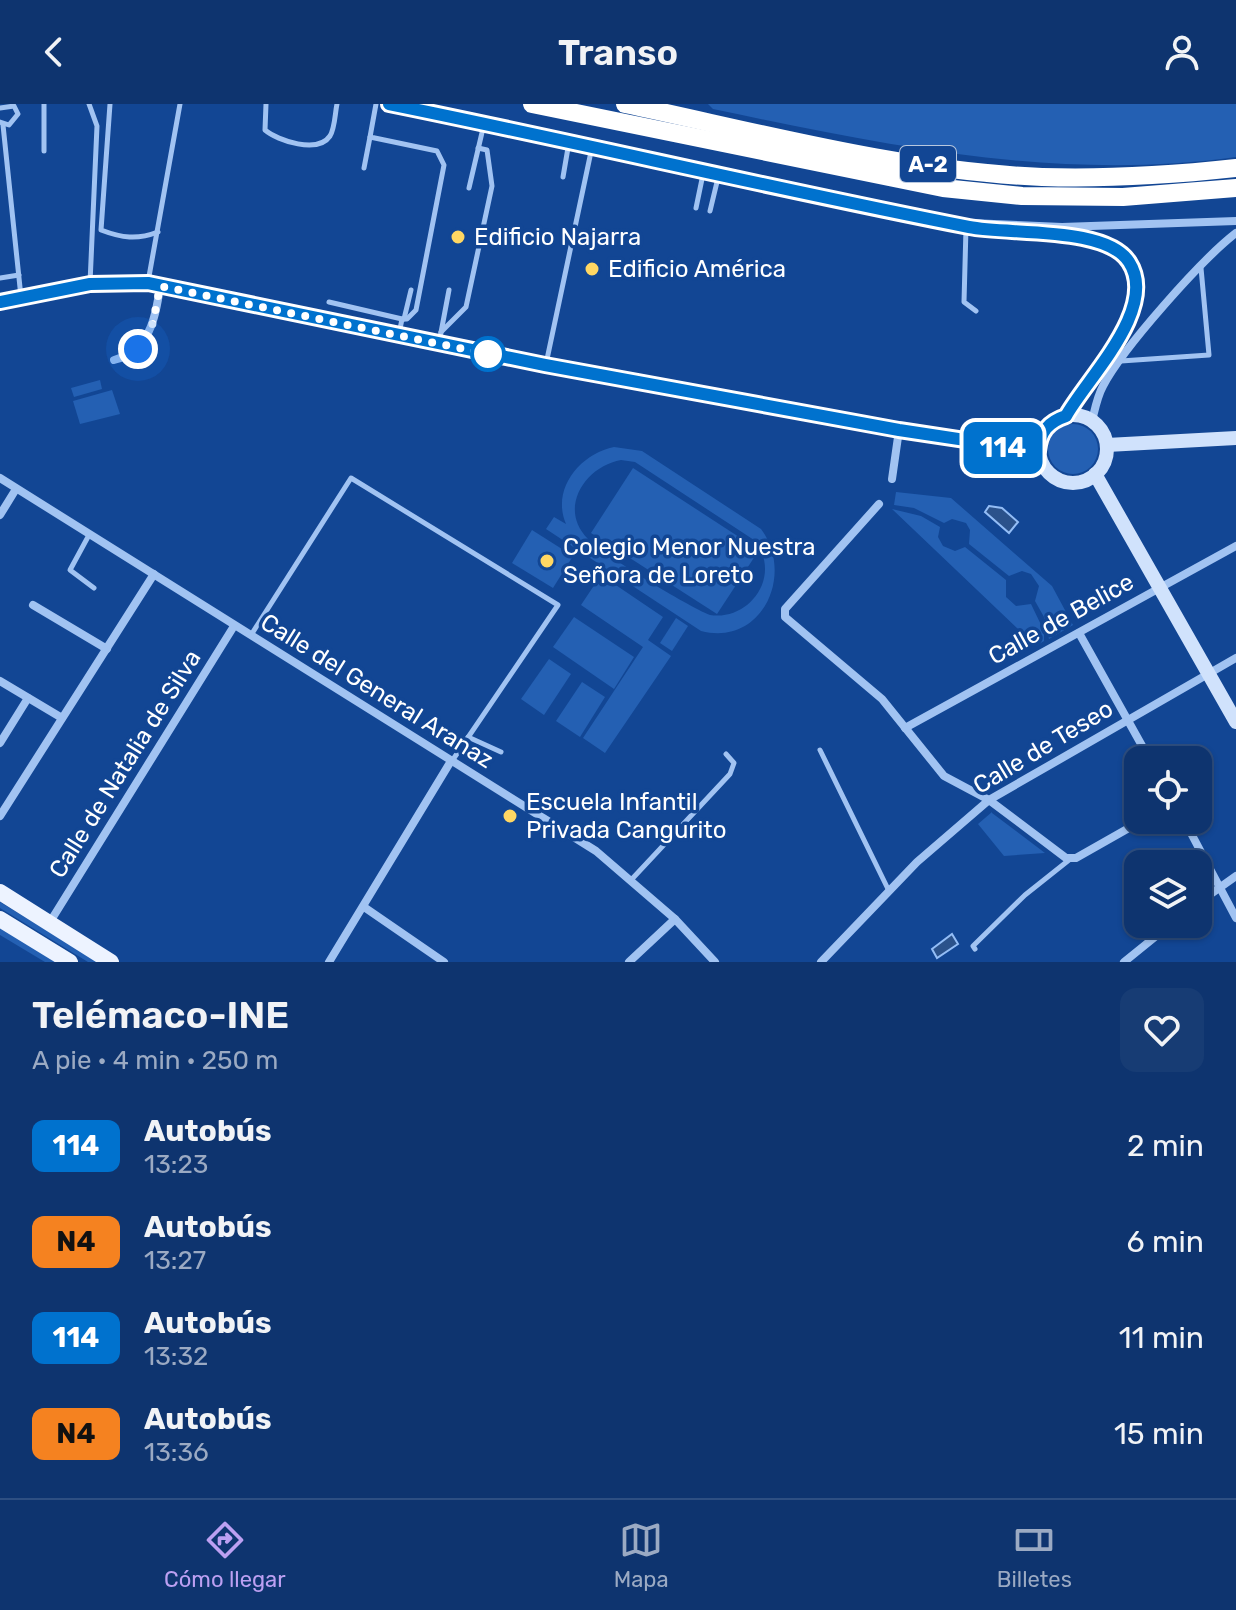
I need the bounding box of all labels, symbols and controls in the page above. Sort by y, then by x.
icon: back [32,30,76,74]
icon: person [1160,30,1204,74]
text: Transo [558,31,678,74]
road number: A-2 [900,146,956,182]
place label: Edificio Najarra [474,223,641,251]
marker: Edificio Najarra [449,228,467,246]
place label: Edificio América [608,255,786,283]
marker: Edificio América [583,260,601,278]
your location [118,329,158,369]
unlabelled marker [471,337,505,371]
line badge: 114 [957,422,1049,474]
text: 114 [980,431,1026,464]
place label: Colegio Menor Nuestra Señora de Loreto [563,533,815,589]
marker: Colegio Menor Nuestra Señora de Loreto [538,552,556,570]
street label: Calle de Belice [984,568,1138,670]
street label: Calle del General Aranaz [256,608,498,774]
street label: Calle de Natalia de Silva [43,645,207,883]
street label: Calle de Teseo [968,694,1118,800]
map controls [1124,746,1212,938]
button: locate [1124,746,1212,834]
place label: Escuela Infantil Privada Cangurito [526,788,726,844]
marker: Escuela Infantil Privada Cangurito [501,807,519,825]
button: layers [1124,850,1212,938]
button: heart [1120,988,1204,1072]
text: Telémaco-INE [32,992,289,1038]
text: A pie · 4 min · 250 m [32,1045,278,1076]
text: Autobús [144,1113,272,1149]
text: 2 min [1127,1128,1204,1164]
text: 114 [53,1129,99,1162]
text: 13:23 [144,1149,208,1180]
text: Autobús [144,1209,272,1245]
text: 6 min [1126,1224,1204,1260]
text: N4 [56,1225,96,1258]
text: 13:27 [144,1245,206,1276]
text: Autobús [144,1305,272,1341]
text: 11 min [1119,1320,1204,1356]
text: 114 [53,1321,99,1354]
text: 13:32 [144,1341,208,1372]
text: Autobús [144,1401,272,1437]
text: 15 min [1114,1416,1204,1452]
text: N4 [56,1417,96,1450]
text: 13:36 [144,1437,209,1468]
tab: Cómo llegar [164,1518,286,1593]
tab: Mapa [614,1518,669,1593]
tab: Billetes [997,1518,1072,1593]

